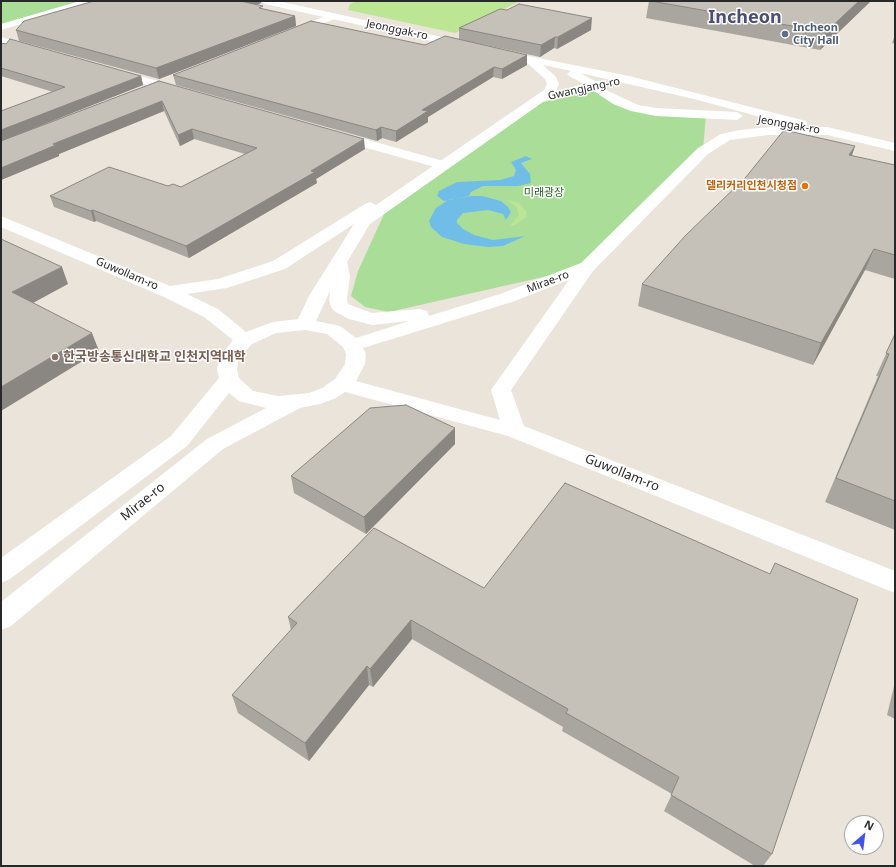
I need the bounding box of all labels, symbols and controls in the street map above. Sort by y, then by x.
district label: Incheon [708,7,782,29]
street label: Jeonggak-ro [365,17,429,43]
place label: Incheon City Hall [793,21,839,47]
marker: Incheon City Hall [780,29,790,39]
street label: Gwangjang-ro [547,75,621,103]
street label: Jeonggak-ro [757,113,821,137]
place label: 델리커리인천시청점 [706,179,797,193]
marker: 델리커리인천시청점 [800,181,810,191]
park label: 미래광장 [524,186,564,200]
street label: Guwollam-ro [94,255,160,293]
street label: Mirae-ro [525,268,571,296]
place label: 한국방송통신대학교 인천지역대학 [63,349,246,365]
marker: 한국방송통신대학교 인천지역대학 [50,352,60,362]
street label: Guwollam-ro [583,451,661,495]
street label: Mirae-ro [118,480,168,524]
north arrow [844,815,884,855]
text: N [862,816,877,834]

